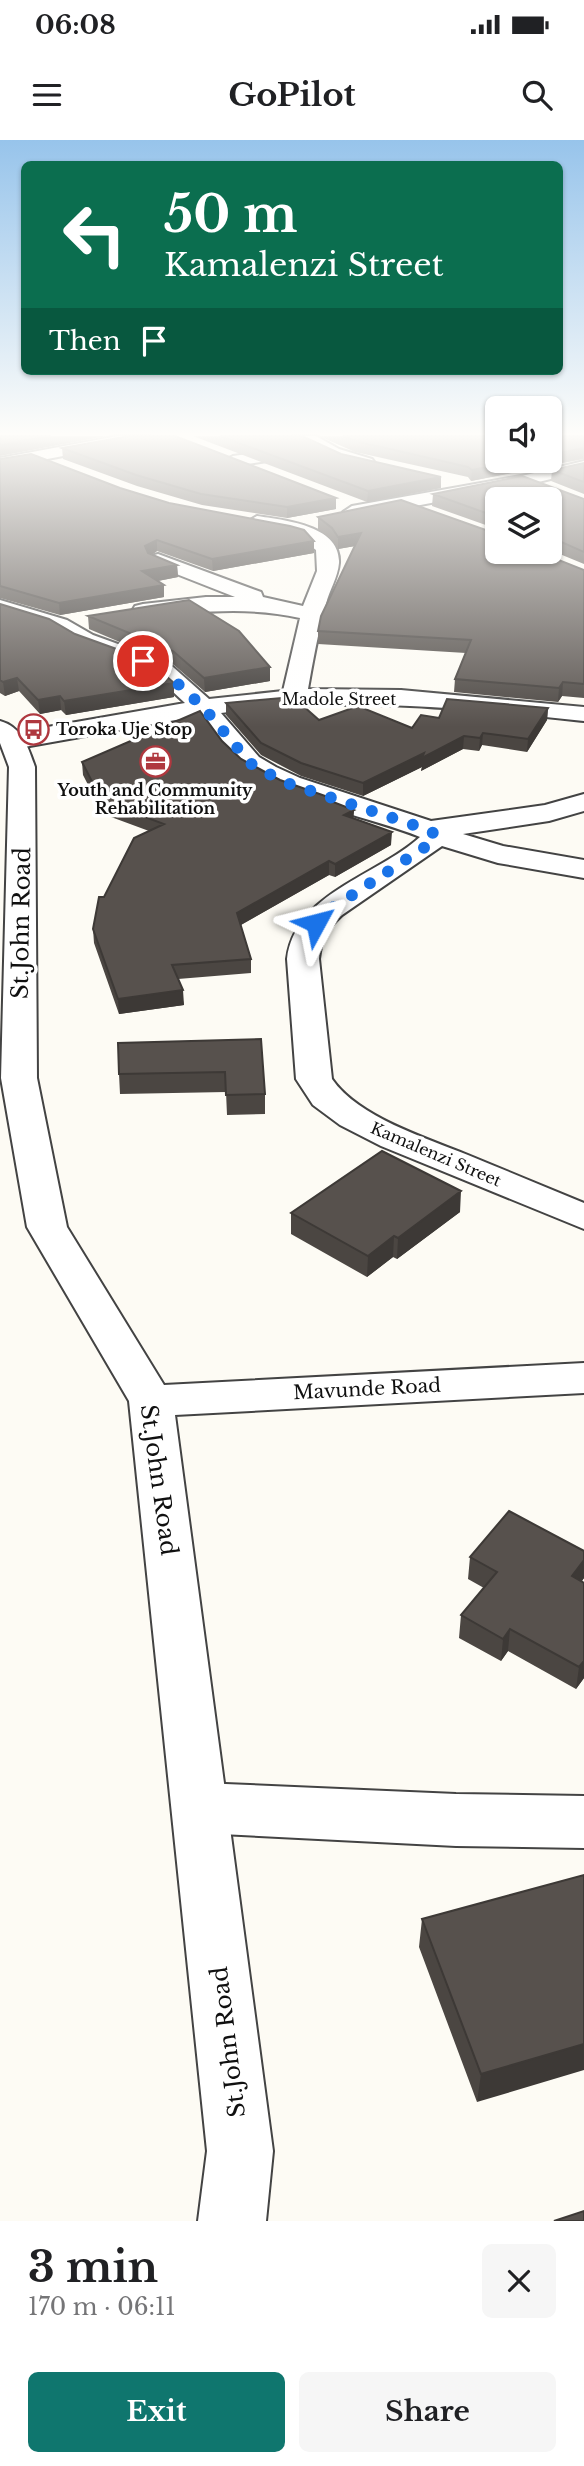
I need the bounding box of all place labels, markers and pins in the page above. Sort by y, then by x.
pin [113,631,173,691]
bus stop icon: Toroka Uje Stop [16,712,50,746]
place label: Toroka Uje Stop [56,719,192,739]
office icon: Youth and Community Rehabilitation [138,744,172,778]
place label: Youth and Community Rehabilitation [57,780,253,818]

